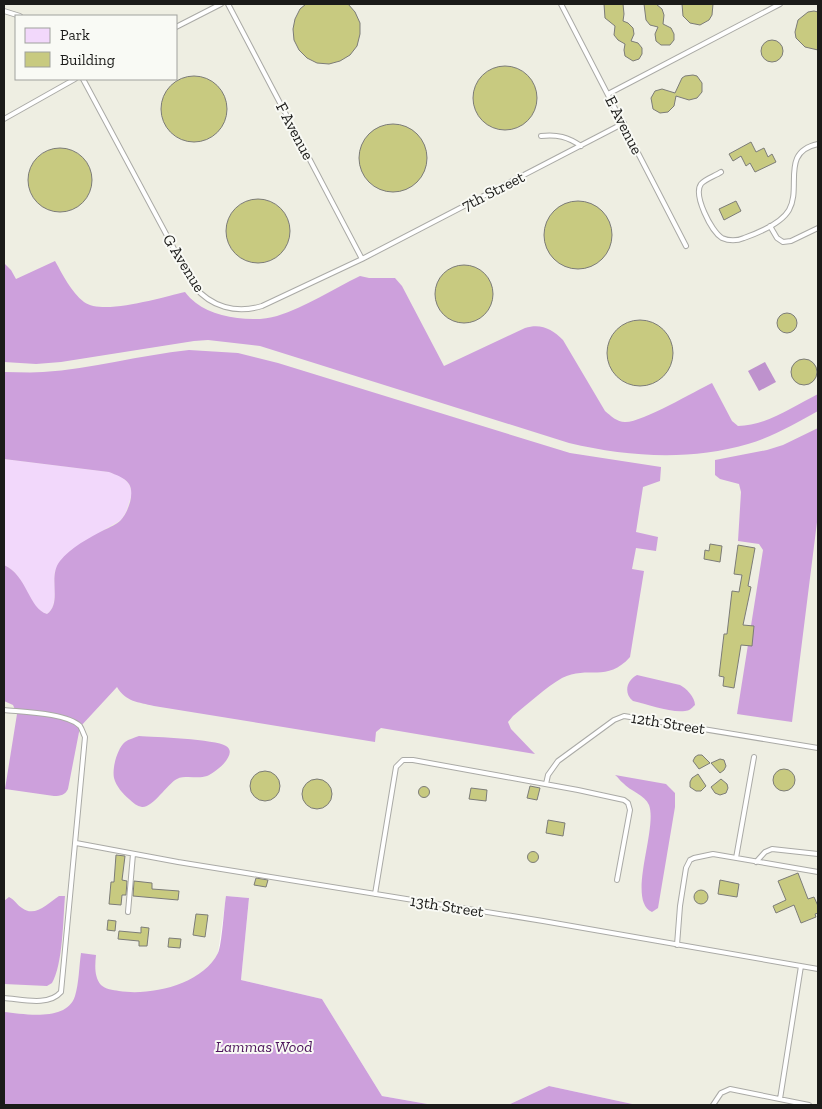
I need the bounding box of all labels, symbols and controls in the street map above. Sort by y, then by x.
legend [15,15,178,80]
text: Park [60,26,90,44]
text: Building [60,51,115,69]
street label: E Avenue [601,93,647,157]
street label: F Avenue [272,99,318,163]
street label: 7th Street [458,167,528,215]
street label: G Avenue [159,230,209,296]
street label: 12th Street [630,708,707,738]
street label: 13th Street [409,891,485,921]
park label: Lammas Wood [216,1037,312,1056]

